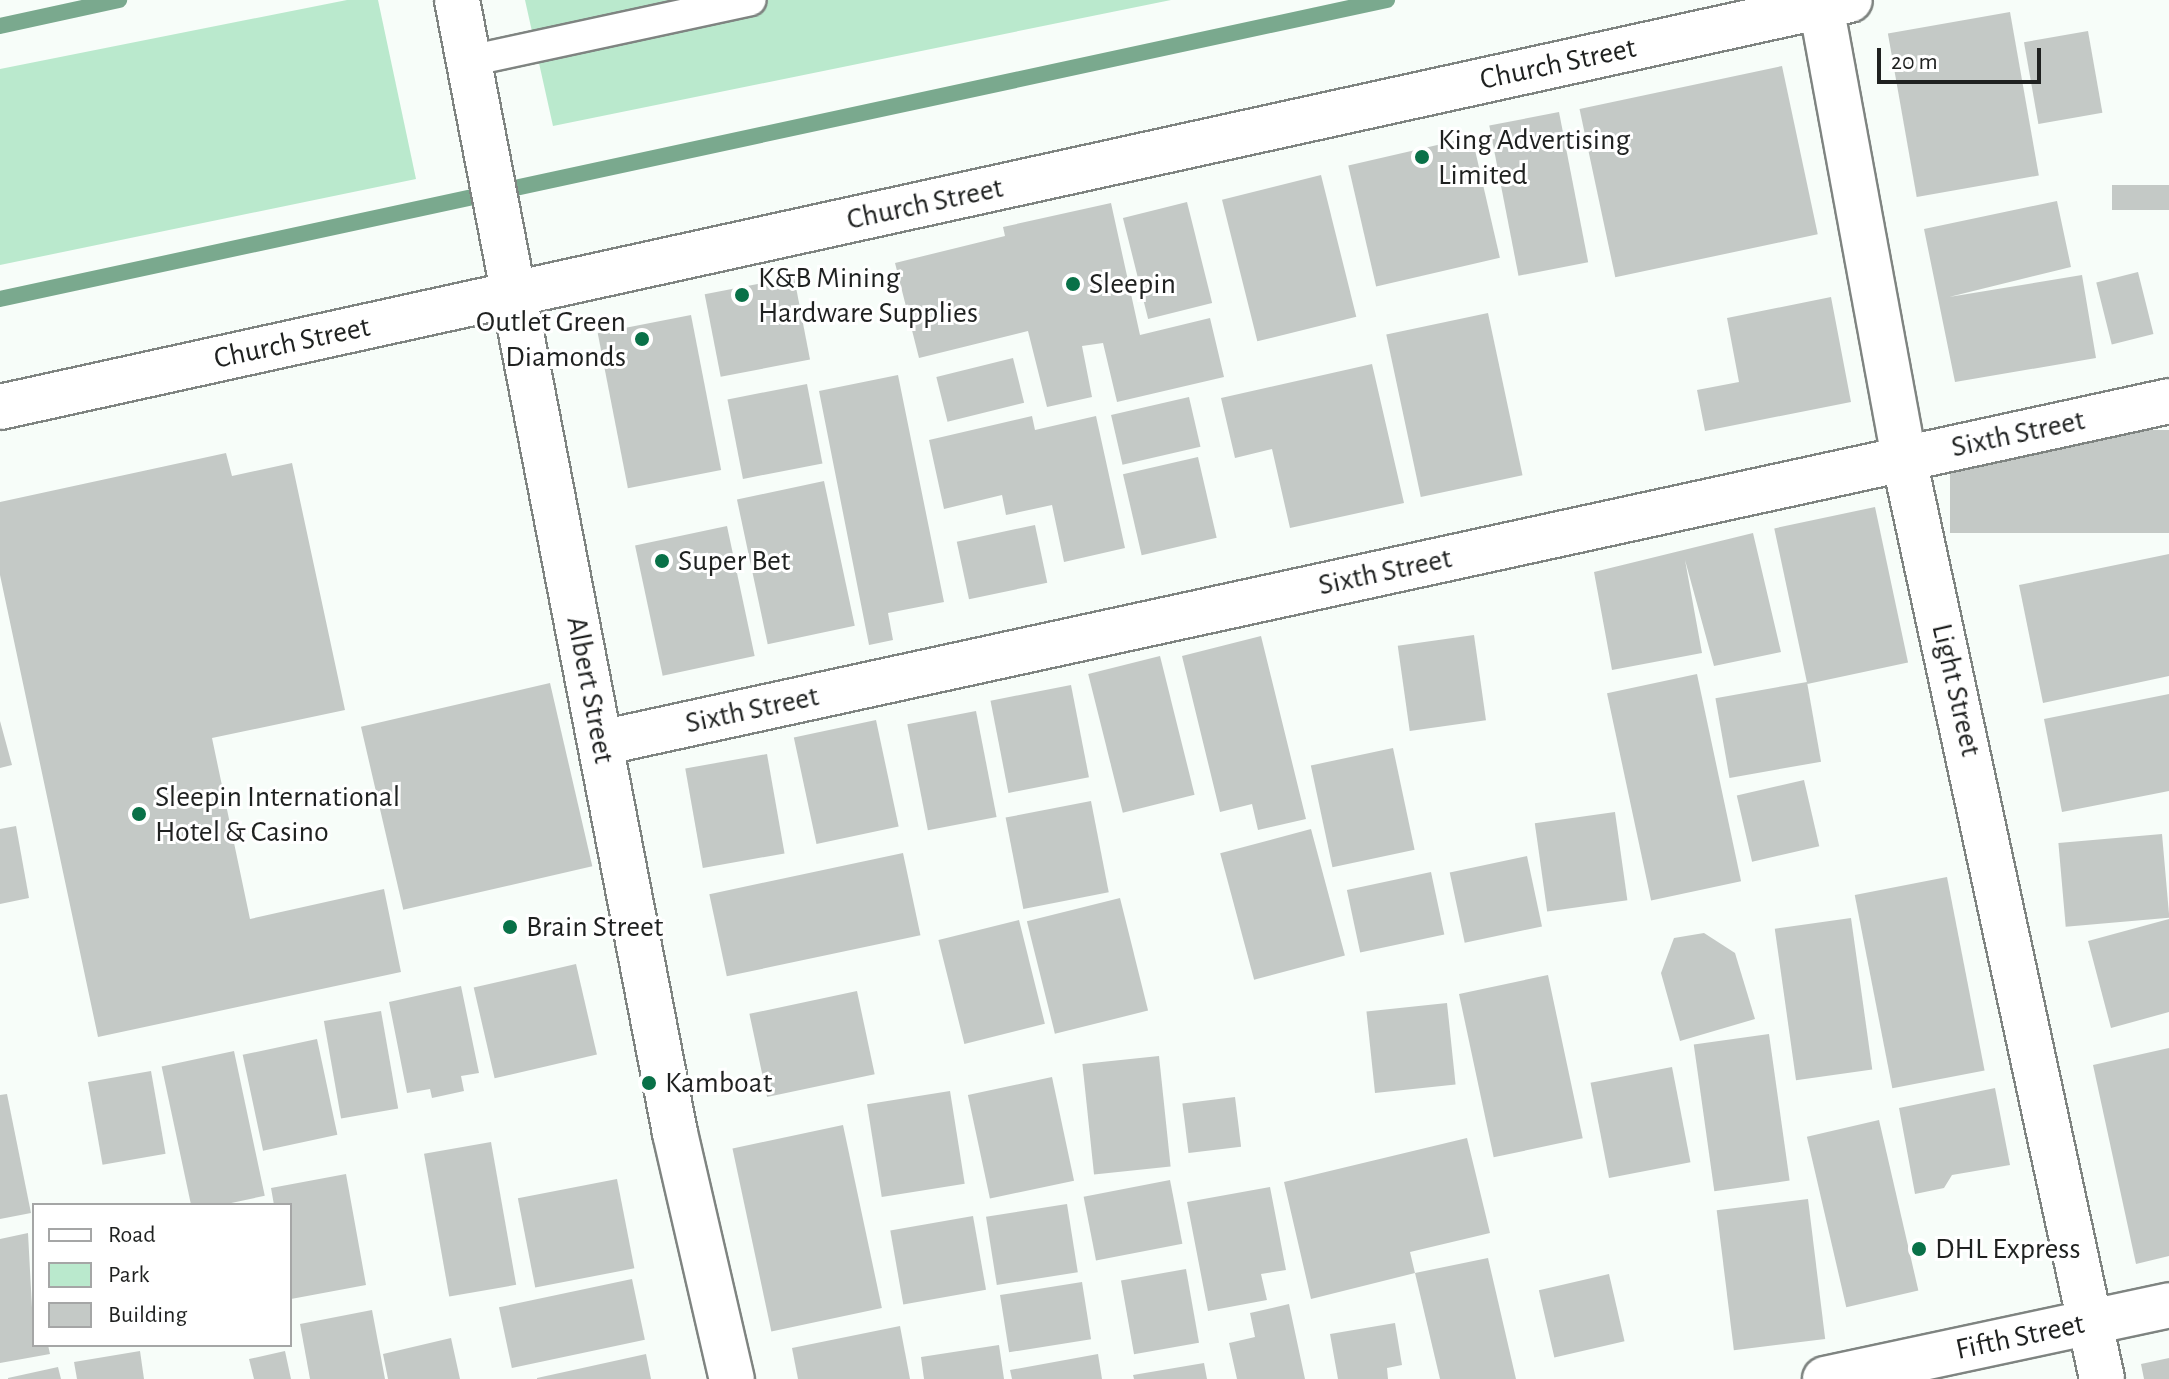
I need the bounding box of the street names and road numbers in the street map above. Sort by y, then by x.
street label: Church Street [1477,30,1639,98]
street label: Church Street [844,170,1006,238]
street label: Church Street [211,309,373,377]
street label: Sixth Street [1948,402,2088,466]
street label: Sixth Street [1315,540,1455,604]
street label: Albert Street [558,614,622,766]
street label: Light Street [1923,620,1989,760]
street label: Sixth Street [682,678,822,742]
street label: Fifth Street [1953,1306,2087,1368]

